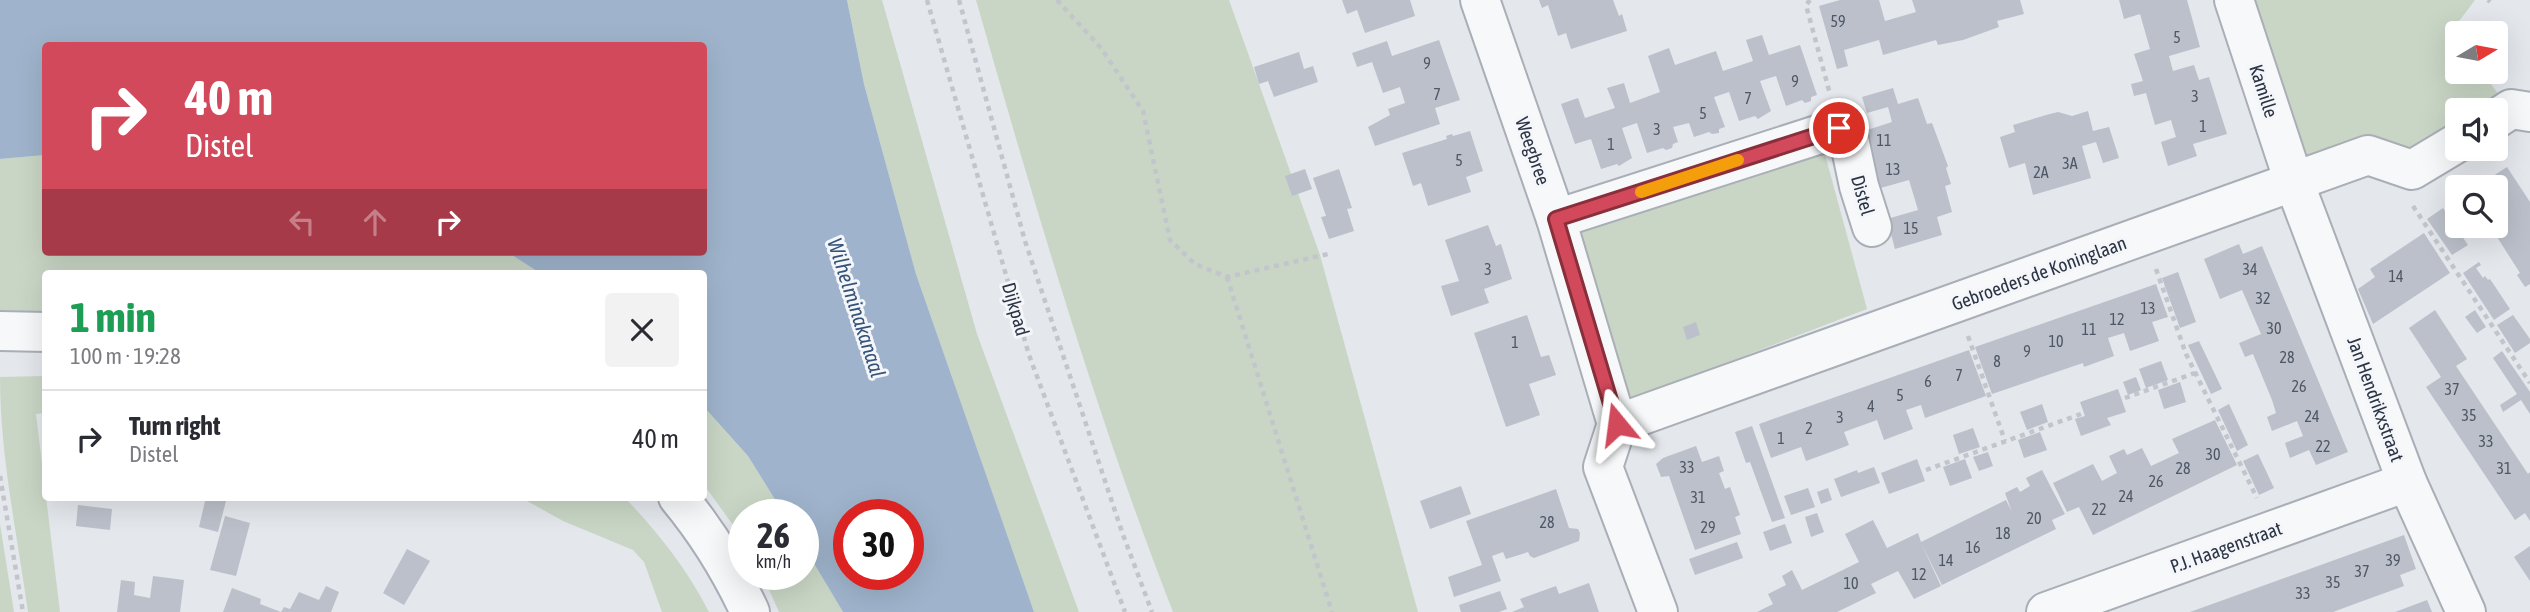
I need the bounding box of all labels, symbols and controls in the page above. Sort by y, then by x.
house number: 59 [1830,12,1846,30]
north arrow [2445,21,2508,84]
map controls [2445,21,2508,238]
house number: 5 [2173,28,2181,46]
house number: 9 [1423,54,1431,72]
street label: Kamille [2245,62,2283,120]
text: 40 m [185,69,273,125]
icon: right [70,70,161,161]
house number: 9 [1791,72,1799,90]
house number: 7 [1433,85,1441,103]
house number: 3 [2191,87,2199,105]
house number: 7 [1744,89,1752,107]
pin [1809,98,1869,158]
button: sound [2445,98,2508,161]
house number: 5 [1699,104,1707,122]
icon: arrive [1820,109,1858,147]
street label: Weegbree [1511,114,1555,188]
house number: 1 [2199,117,2207,135]
house number: 3 [1653,120,1661,138]
text: Distel [185,127,253,164]
house number: 11 [1876,131,1892,149]
house number: 1 [1607,135,1615,153]
house number: 5 [1455,151,1463,169]
house number: 3A [2062,154,2078,172]
house number: 13 [1885,160,1901,178]
house number: 2A [2033,163,2049,181]
street label: Distel [1847,172,1879,218]
button: search [2445,175,2508,238]
icon: left [283,203,321,241]
icon: ahead [356,203,394,241]
icon: right [429,203,467,241]
house number: 15 [1903,219,1919,237]
street label: Gebroeders de Koninglaan [1949,231,2129,315]
water label: Wilhelminakanaal [823,235,891,380]
house number: 3 [1484,260,1492,278]
house number: 34 [2242,260,2258,278]
house number: 14 [2388,267,2404,285]
street label: Dijkpad [998,280,1034,338]
house number: 32 [2255,289,2271,307]
text: 1 min [70,293,156,341]
button: close [605,293,679,367]
house number: 13 [2140,299,2156,317]
house number: 12 [2109,310,2125,328]
house number: 30 [2266,319,2282,337]
house number: 11 [2081,320,2097,338]
house number: 10 [2048,332,2064,350]
house number: 1 [1511,333,1519,351]
street label: Jan Hendrikxstraat [2343,334,2409,464]
house number: 9 [2023,342,2031,360]
text: 100 m · 19:28 [70,343,181,369]
house number: 28 [2279,348,2295,366]
house number: 8 [1993,352,2001,370]
house number: 7 [1955,366,1963,384]
house number: 6 [1924,372,1932,390]
house number: 26 [2291,377,2307,395]
house number: 37 [2444,380,2460,398]
house number: 5 [1896,386,1904,404]
position arrow [1580,387,1654,461]
house number: 4 [1867,397,1875,415]
house number: 35 [2461,406,2477,424]
house number: 24 [2304,407,2320,425]
house number: 3 [1836,408,1844,426]
text: Turn right [129,411,220,441]
house number: 2 [1805,419,1813,437]
icon: right [70,420,108,458]
text: 40 m [632,424,679,454]
house number: 1 [1777,429,1785,447]
house number: 33 [2478,432,2494,450]
house number: 22 [2315,437,2331,455]
text: Distel [129,441,178,467]
house number: 30 [2205,445,2221,463]
house number: 33 [1679,458,1695,476]
house number: 28 [2175,459,2191,477]
house number: 31 [2496,459,2512,477]
house number: 26 [2148,472,2164,490]
house number: 24 [2118,487,2134,505]
house number: 31 [1690,488,1706,506]
speed limit sign: 30 [833,499,924,590]
house number: 22 [2091,500,2107,518]
house number: 20 [2026,509,2042,527]
house number: 28 [1539,513,1555,531]
text: 26 [757,515,790,555]
street label: P.J. Haagenstraat [2167,517,2285,577]
house number: 29 [1700,518,1716,536]
house number: 18 [1995,524,2011,542]
house number: 16 [1965,538,1981,556]
text: km/h [756,551,791,572]
house number: 14 [1938,551,1954,569]
house number: 39 [2385,551,2401,569]
house number: 37 [2354,562,2370,580]
house number: 12 [1911,565,1927,583]
house number: 35 [2325,573,2341,591]
house number: 10 [1843,574,1859,592]
house number: 33 [2295,584,2311,602]

